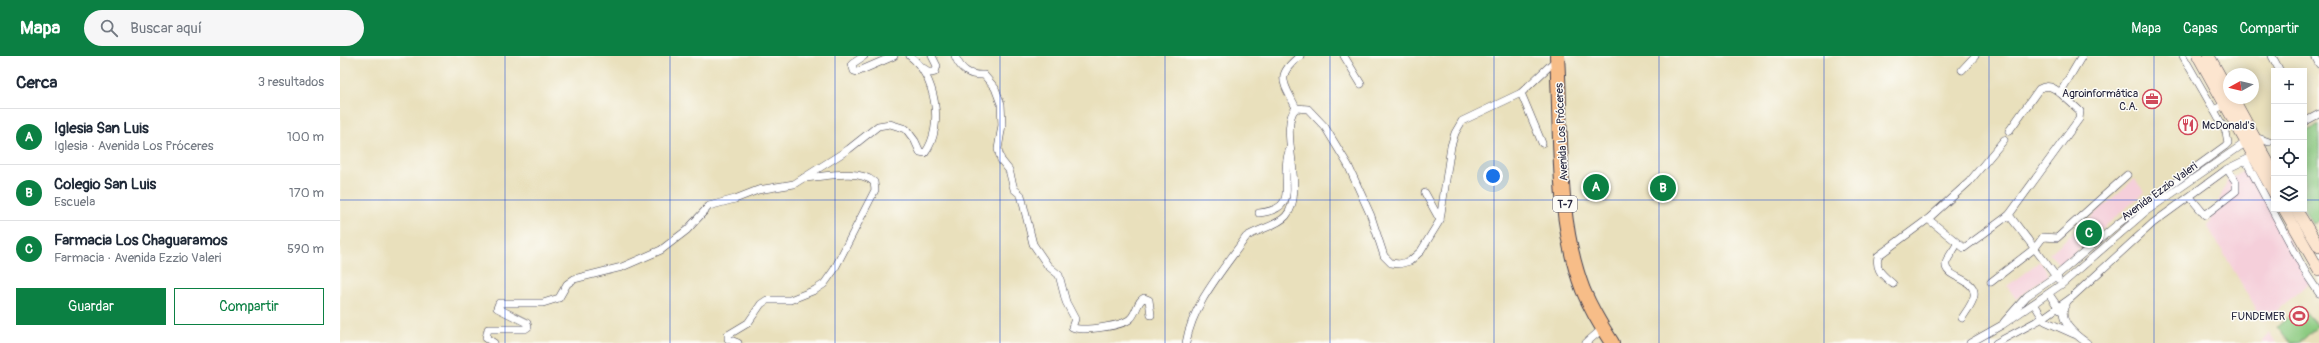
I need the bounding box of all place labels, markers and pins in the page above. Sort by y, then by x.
place label: Agroinformática C.A. [2062,87,2138,113]
office icon: Agroinformática C.A. [2141,88,2163,110]
restaurant icon: McDonald's [2177,114,2199,136]
place label: McDonald's [2202,119,2255,132]
pin: A [1583,172,1609,202]
pin: B [1650,173,1676,203]
pin: C [2076,218,2102,248]
sports icon: FUNDEMER [2288,305,2310,327]
place label: FUNDEMER [2231,310,2285,323]

